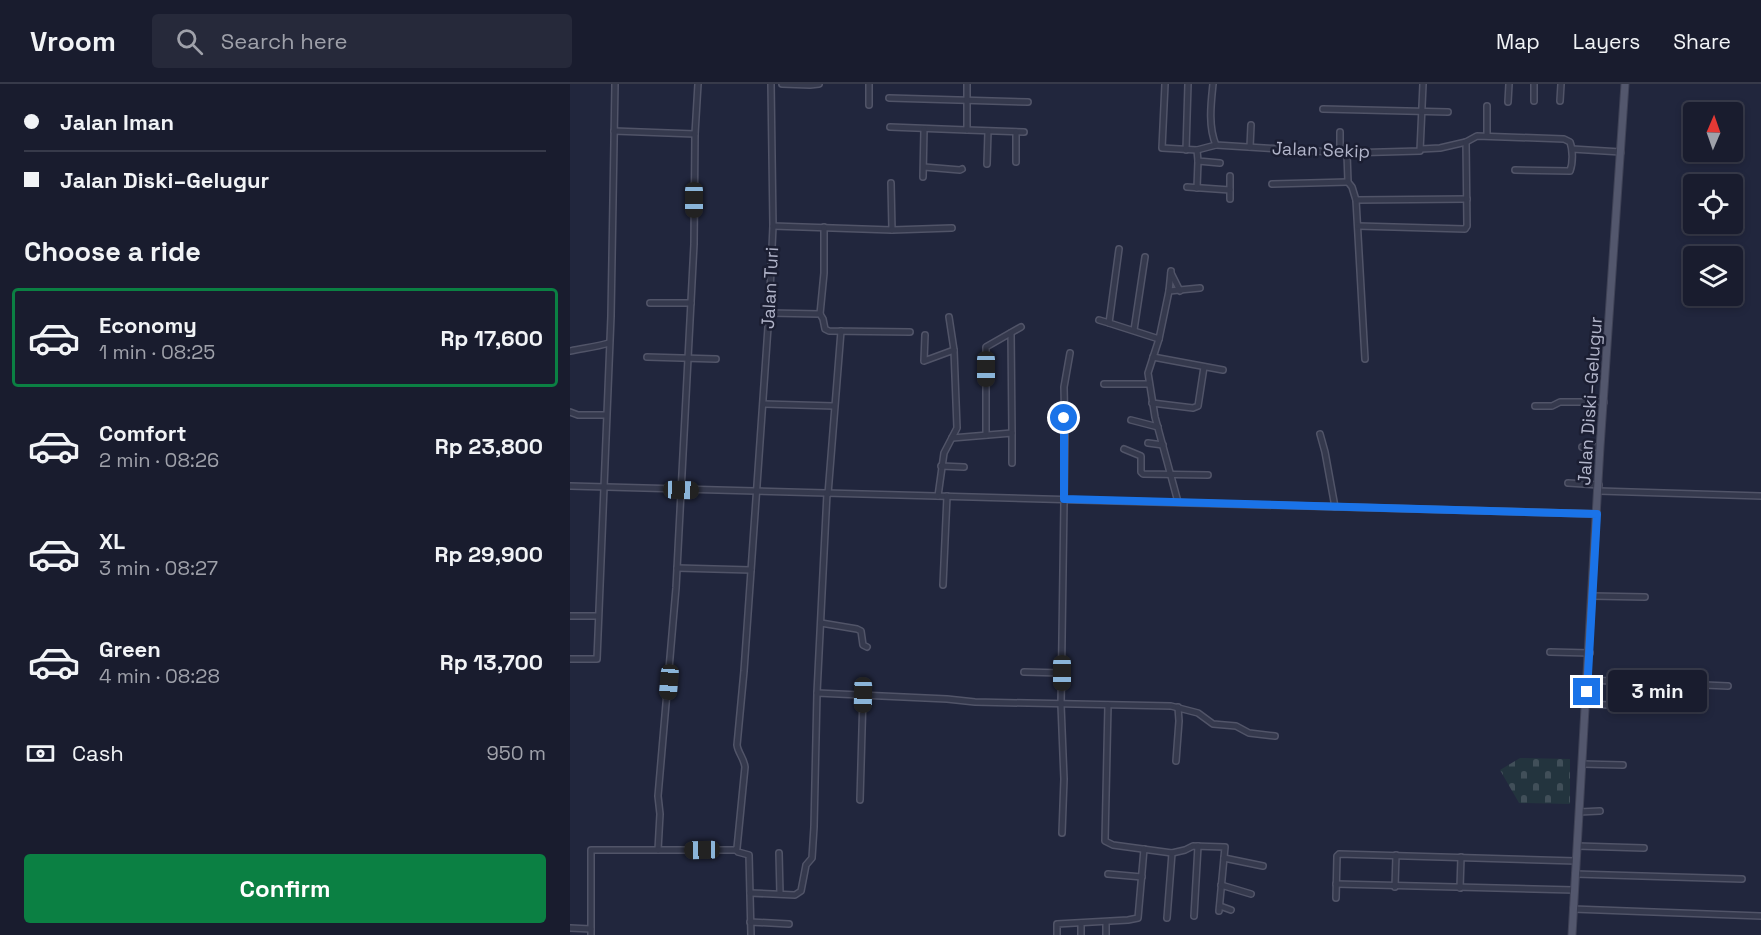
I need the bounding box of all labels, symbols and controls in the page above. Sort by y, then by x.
search box [152,14,572,68]
text: Vroom [30,23,116,59]
icon: search [173,25,206,58]
text: Search here [221,27,348,55]
text: Map [1496,28,1540,55]
text: Layers [1573,28,1640,55]
text: Share [1673,28,1731,55]
north arrow [1683,102,1743,162]
map controls [1683,102,1743,306]
text: Jalan Iman [60,108,174,136]
street label: Jalan Sekip [1271,136,1371,163]
text: Jalan Diski–Gelugur [60,166,269,194]
button: locate [1683,174,1743,234]
car [685,182,703,218]
text: Choose a ride [24,234,201,269]
street label: Jalan Turi [756,246,783,329]
button: layers [1683,246,1743,306]
icon: car [27,311,81,365]
text: Economy [99,311,197,339]
street label: Jalan Diski–Gelugur [1572,316,1607,486]
text: Rp 17,600 [440,324,543,352]
text: 1 min · 08:25 [99,339,215,365]
car [977,351,995,387]
route start [1050,404,1077,431]
icon: car [27,419,81,473]
text: Comfort [99,419,187,447]
text: Rp 23,800 [435,432,543,460]
text: 2 min · 08:26 [99,447,219,473]
car [663,480,699,500]
icon: car [27,527,81,581]
text: XL [99,527,125,555]
text: Rp 29,900 [435,540,543,568]
text: 3 min · 08:27 [99,555,218,581]
icon: car [27,635,81,689]
text: Green [99,635,161,663]
text: Rp 13,700 [440,648,543,676]
car [1053,655,1071,691]
text: 4 min · 08:28 [99,663,220,689]
car [658,663,680,701]
callout: 3 min [1608,671,1707,713]
car [854,677,872,713]
route end [1573,678,1600,705]
text: 3 min [1632,678,1683,704]
icon: cash [24,737,57,770]
text: Cash [72,739,124,767]
text: 950 m [487,740,546,766]
car [684,841,720,859]
button: Confirm [24,854,546,923]

